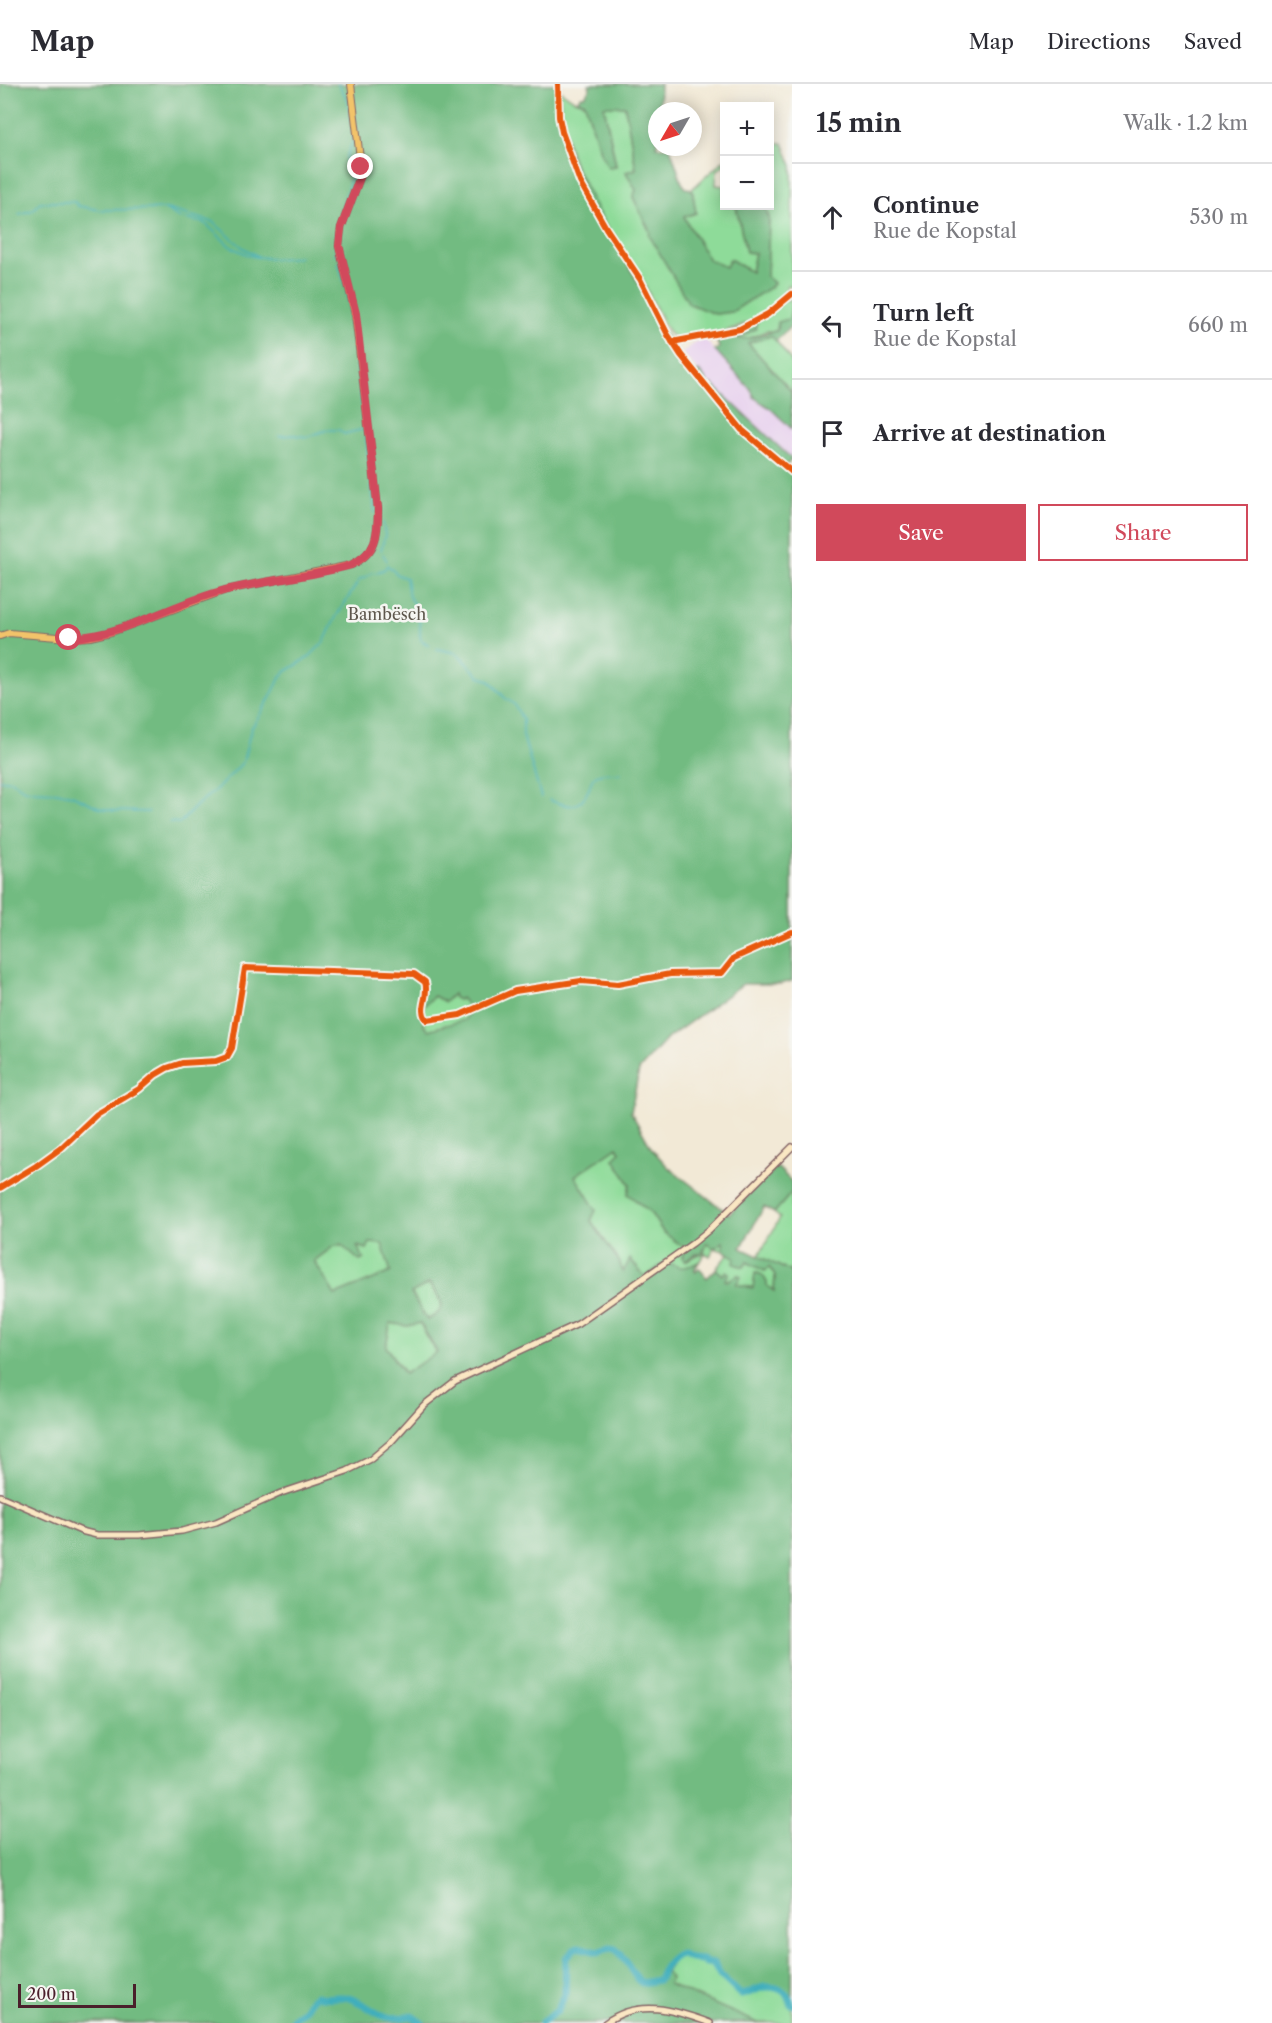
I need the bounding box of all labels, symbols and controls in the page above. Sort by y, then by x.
text: Map [30,24,94,58]
text: Map [969,29,1014,54]
text: Directions [1047,29,1151,54]
text: Saved [1184,29,1242,54]
north arrow [648,102,702,156]
map controls [720,102,774,210]
button: + [720,102,774,156]
text: 15 min [816,107,902,139]
text: Walk · 1.2 km [1123,111,1248,135]
route end [347,153,373,179]
button: − [720,156,774,210]
text: Continue [873,192,979,219]
icon: ahead [816,201,849,234]
text: 530 m [1190,205,1248,229]
text: Rue de Kopstal [873,219,1017,243]
text: Turn left [873,300,974,327]
icon: left [816,309,849,342]
text: 660 m [1188,313,1248,337]
text: Rue de Kopstal [873,327,1017,351]
icon: arrive [816,417,849,450]
text: Arrive at destination [873,420,1106,447]
button: Save [816,504,1026,561]
button: Share [1038,504,1248,561]
park label: Bambësch [348,604,426,624]
route start [55,624,81,650]
scale bar [18,1981,136,2008]
text: 200 m [27,1984,76,2004]

